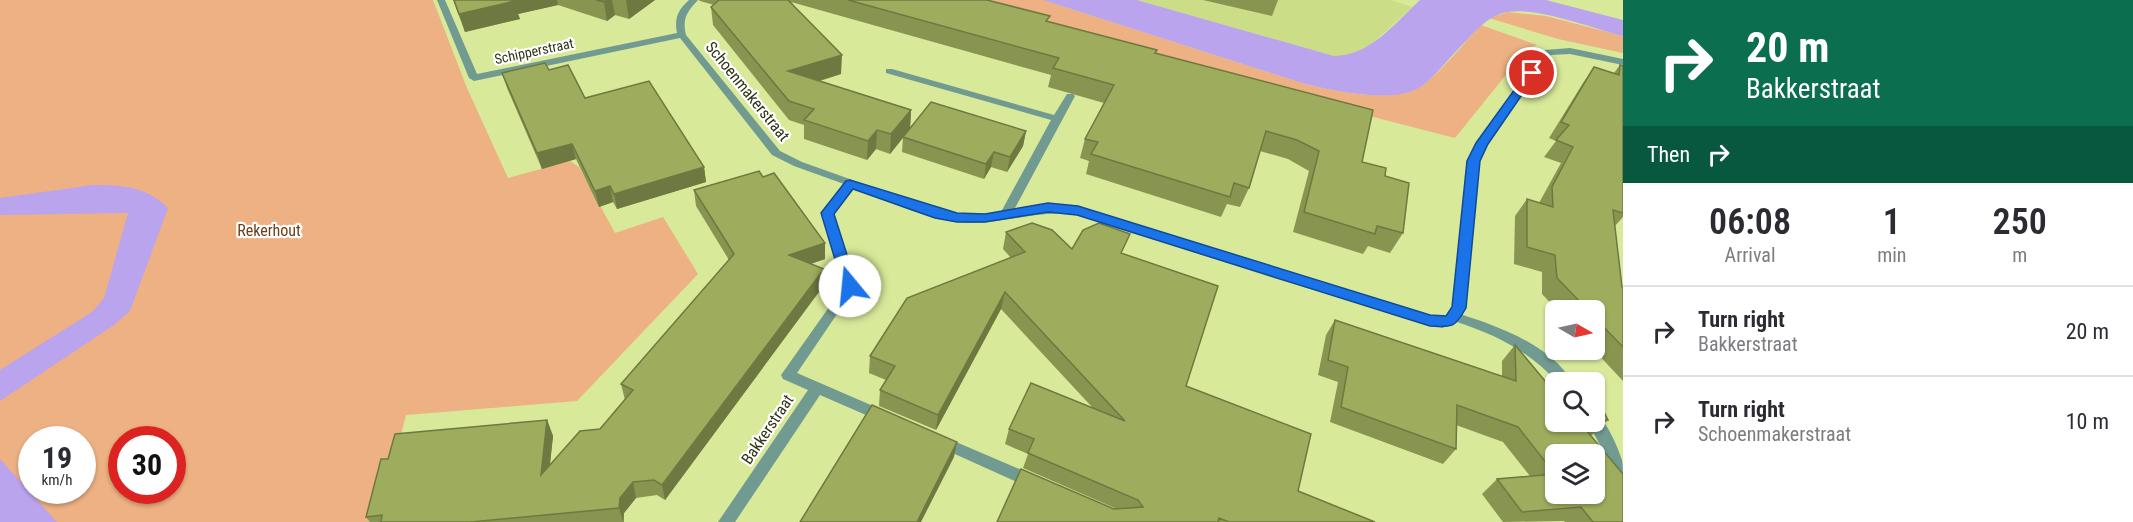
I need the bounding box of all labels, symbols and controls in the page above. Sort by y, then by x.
text: 20 m [1746,23,1829,72]
icon: right [1647,24,1725,102]
street label: Schipperstraat [493,35,575,67]
street label: Schoenmakerstraat [702,38,794,145]
pin [1506,47,1557,98]
icon: arrive [1515,56,1548,89]
text: Bakkerstraat [1746,73,1881,105]
icon: right [1702,138,1735,171]
text: Then [1647,142,1690,167]
text: 06:08 [1709,201,1791,243]
text: 1 [1883,201,1901,243]
text: 250 [1993,201,2047,243]
park label: Rekerhout [237,221,301,240]
text: Arrival [1725,243,1776,267]
text: min [1877,243,1906,267]
text: m [2012,243,2027,267]
position arrow [818,254,882,318]
north arrow [1545,300,1605,360]
map controls [1545,300,1605,504]
text: Turn right [1698,307,1785,332]
icon: right [1647,315,1680,348]
text: 20 m [2066,319,2109,344]
text: Bakkerstraat [1698,332,1798,356]
button: search [1545,372,1605,432]
street label: Bakkerstraat [737,391,798,468]
text: Turn right [1698,397,1785,422]
icon: right [1647,405,1680,438]
text: 10 m [2066,409,2109,434]
text: Schoenmakerstraat [1698,422,1851,446]
speed limit sign: 30 [108,426,186,504]
text: 19 [42,440,72,475]
button: layers [1545,444,1605,504]
text: km/h [42,471,72,489]

